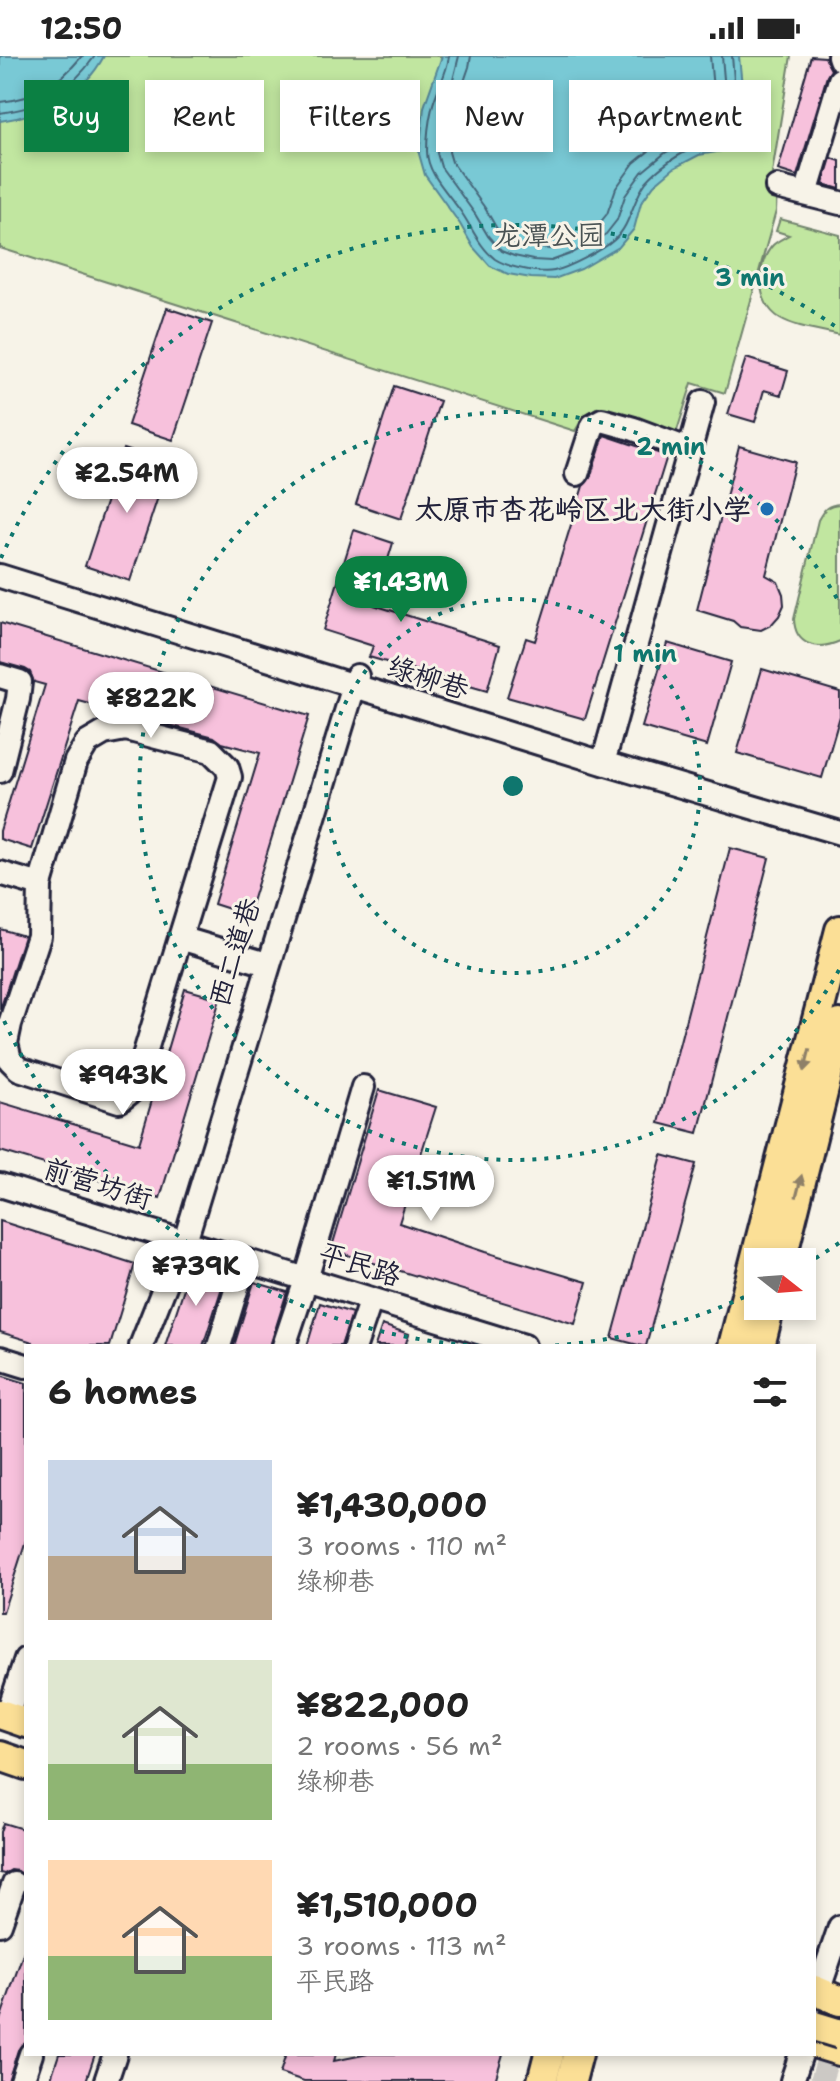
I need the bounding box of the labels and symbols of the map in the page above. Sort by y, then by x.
park label: 龙潭公园 [493,216,605,254]
text: 3 min [715,262,785,294]
text: 2 min [636,431,706,463]
pin: ¥2.54M [62,447,192,515]
place label: 太原市杏花岭区北大街小学 [415,490,751,528]
marker: 太原市杏花岭区北大街小学 [758,500,776,518]
pin: ¥1.43M [336,556,466,624]
text: 1 min [613,638,677,670]
street label: 绿柳巷 [382,647,475,708]
pin: ¥822K [95,672,207,740]
centre of rings [499,772,527,800]
street label: 西二道巷 [199,892,269,1011]
one-way arrow [800,1047,812,1072]
pin: ¥943K [67,1049,179,1117]
street label: 前营坊街 [39,1148,157,1218]
pin: ¥1.51M [366,1155,496,1223]
one-way arrow [794,1174,806,1199]
street label: 平民路 [314,1234,406,1294]
pin: ¥739K [140,1240,252,1308]
north arrow [744,1248,816,1320]

